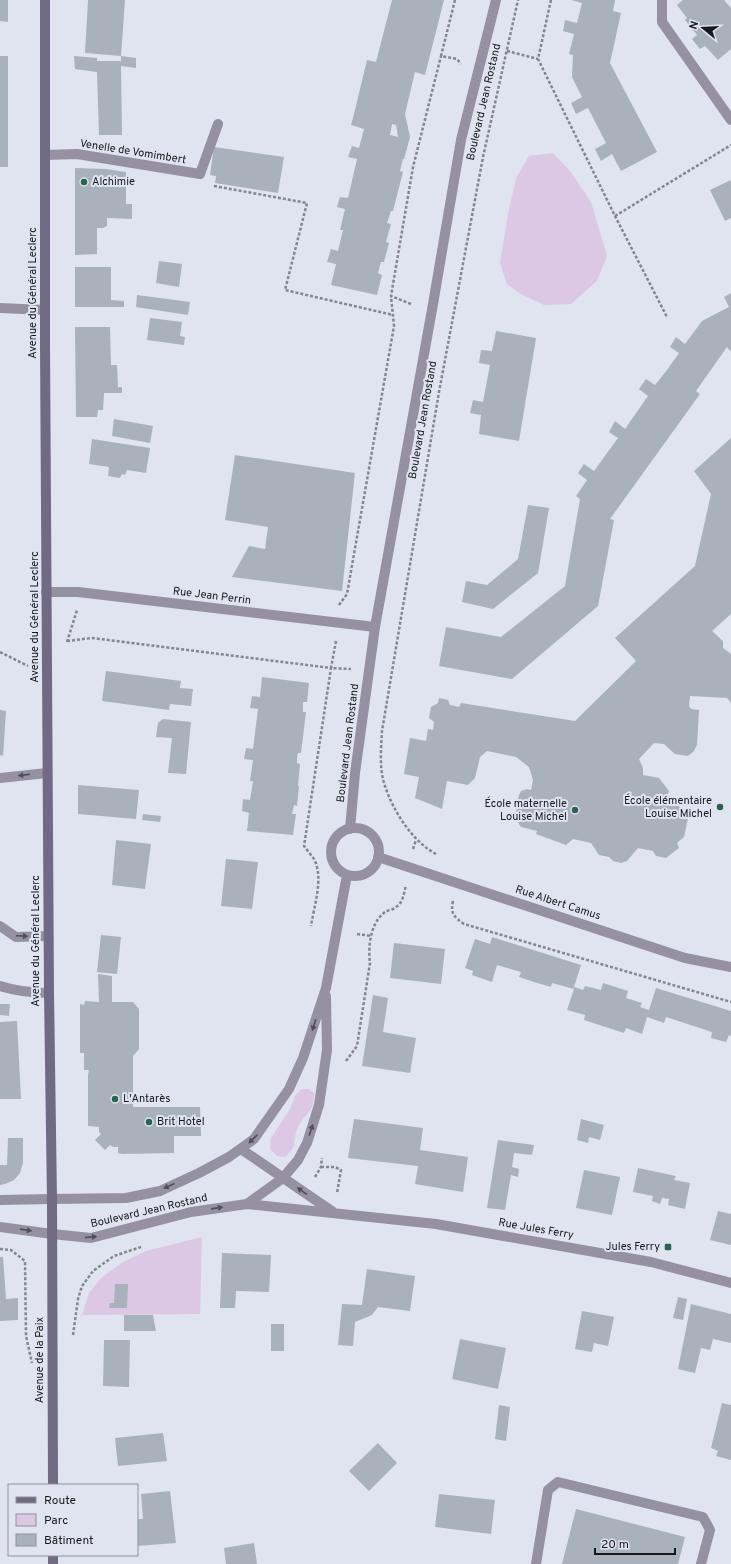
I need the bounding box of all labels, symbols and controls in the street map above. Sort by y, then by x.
north arrow [683,8,723,48]
text: N [687,19,702,31]
street label: Boulevard Jean Rostand [464,42,504,162]
street label: Venelle de Vomimbert [79,137,187,167]
place label: Alchimie [92,175,135,189]
marker: Alchimie [79,177,89,187]
street label: Avenue du Général Leclerc [26,227,40,359]
street label: Boulevard Jean Rostand [406,360,440,480]
street label: Avenue du Général Leclerc [28,551,42,683]
street label: Rue Jean Perrin [172,584,252,608]
street label: Boulevard Jean Rostand [334,683,362,803]
one-way arrow [18,772,30,778]
place label: École élémentaire Louise Michel [624,793,712,821]
place label: École maternelle Louise Michel [484,796,567,824]
marker: École élémentaire Louise Michel [715,802,725,812]
marker: École maternelle Louise Michel [570,805,580,815]
street label: Avenue du Général Leclerc [29,875,43,1007]
street label: Rue Albert Camus [514,883,602,923]
one-way arrow [16,933,29,940]
one-way arrow [311,1020,317,1032]
place label: L'Antarès [123,1092,170,1106]
marker: L'Antarès [110,1094,120,1104]
place label: Brit Hotel [157,1115,205,1129]
marker: Brit Hotel [144,1117,154,1127]
one-way arrow [308,1124,314,1136]
one-way arrow [248,1134,258,1143]
one-way arrow [163,1184,175,1190]
one-way arrow [297,1187,308,1195]
street label: Boulevard Jean Rostand [89,1191,209,1231]
one-way arrow [211,1205,224,1211]
street label: Rue Jules Ferry [497,1215,575,1243]
one-way arrow [20,1227,32,1233]
one-way arrow [85,1233,97,1240]
place label: Jules Ferry [606,1240,660,1254]
marker: Jules Ferry [663,1242,673,1252]
street label: Avenue de la Paix [33,1317,47,1403]
legend [8,1484,138,1556]
text: Route [44,1493,76,1509]
text: Parc [44,1513,68,1529]
scale bar [595,1530,675,1556]
text: Bâtiment [44,1533,94,1549]
text: 20 m [601,1537,629,1553]

